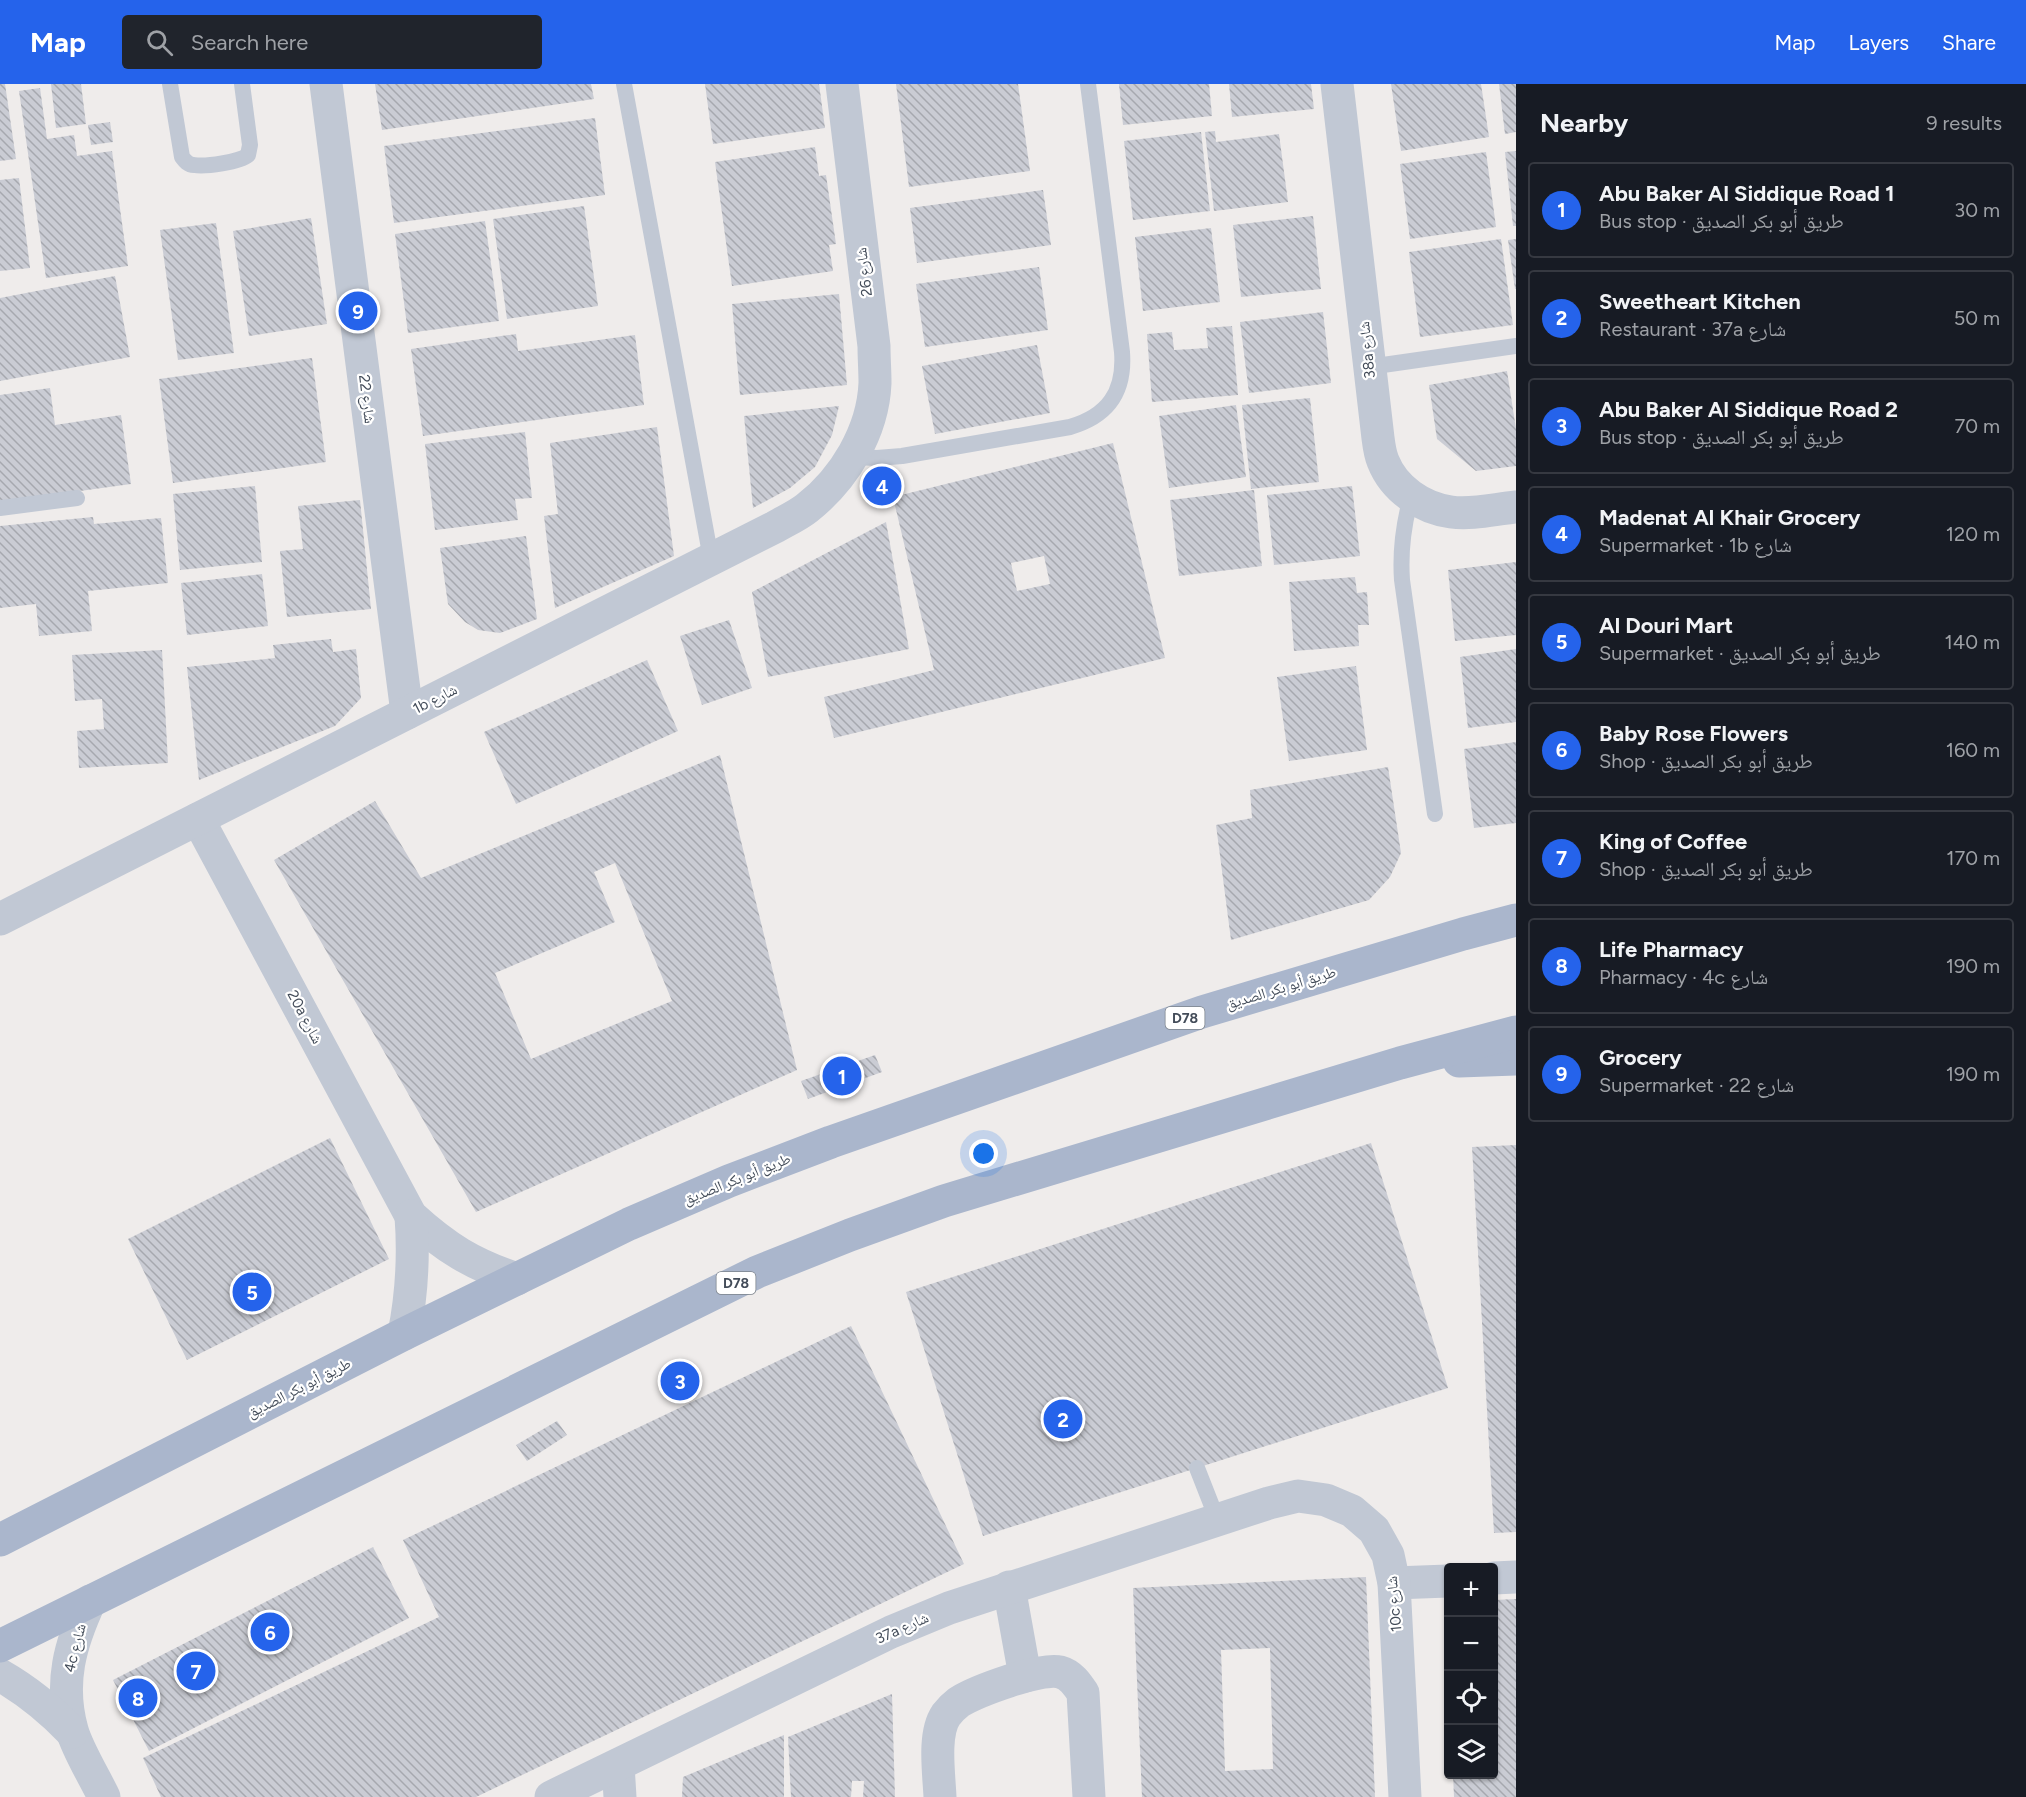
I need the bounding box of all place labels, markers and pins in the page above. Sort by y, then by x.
pin: 9 [338,288,378,334]
pin: 4 [862,464,902,508]
pin: 1 [822,1054,862,1098]
pin: 5 [232,1270,272,1314]
pin: 3 [660,1358,700,1404]
pin: 2 [1044,1396,1082,1442]
pin: 6 [250,1610,290,1654]
pin: 7 [176,1648,216,1694]
pin: 8 [118,1676,158,1720]

